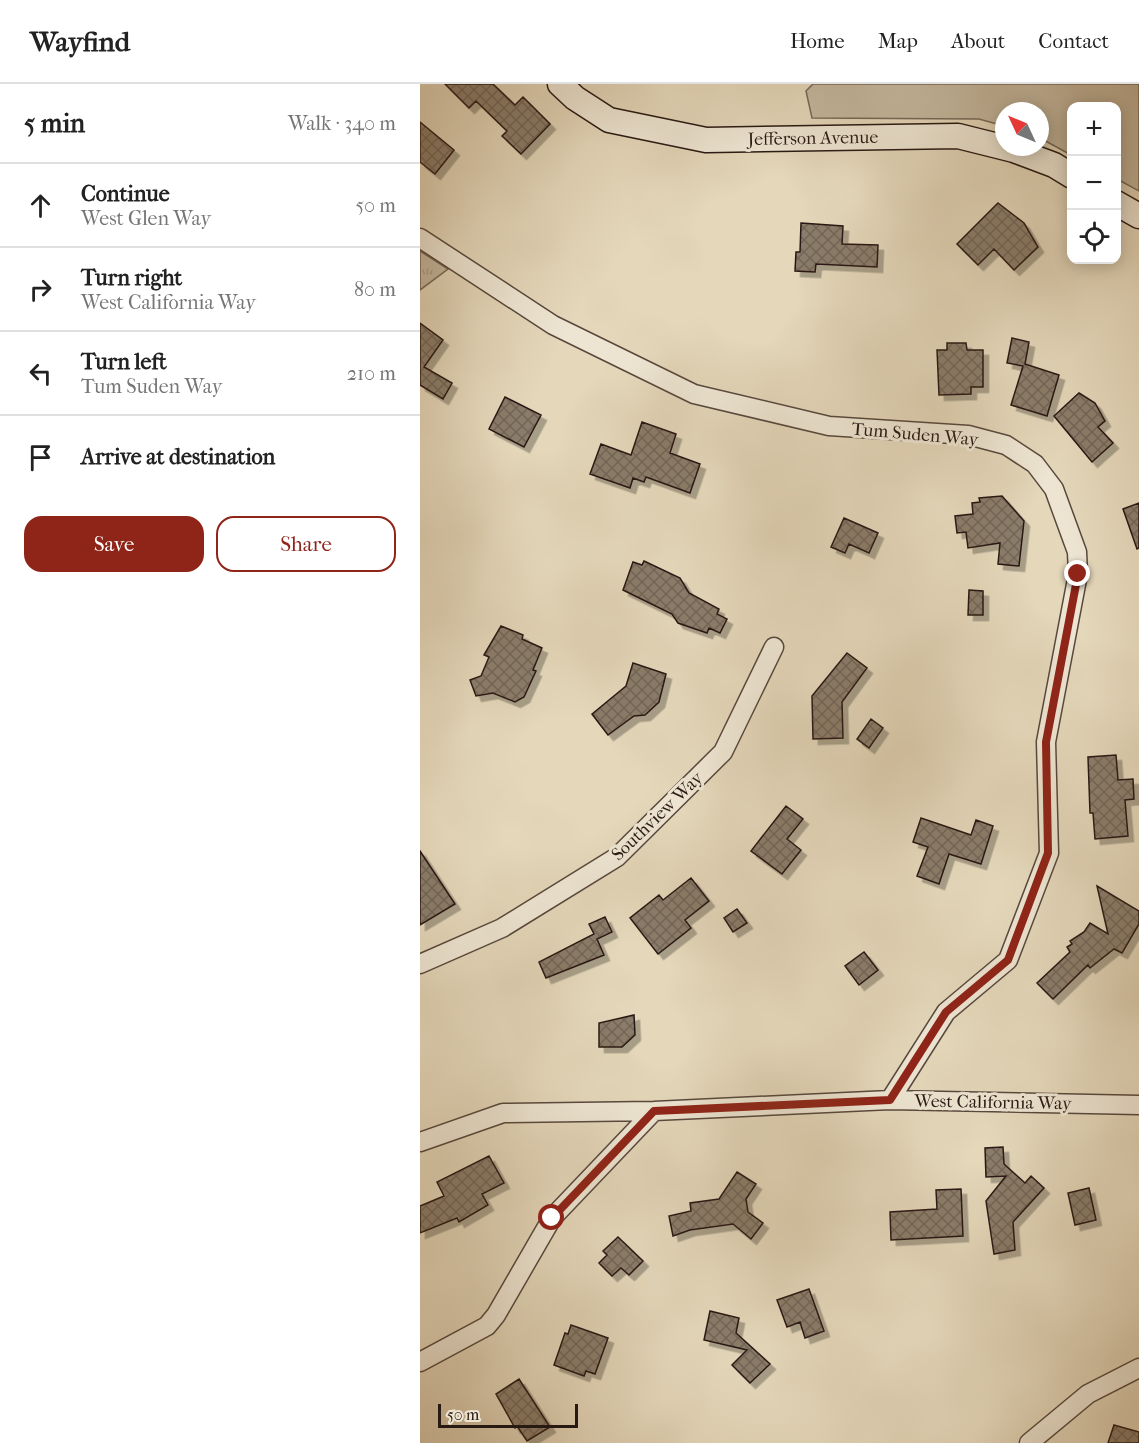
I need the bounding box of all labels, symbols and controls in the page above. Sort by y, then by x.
text: Wayfind [30,25,130,58]
text: Home [790,29,845,53]
text: Map [878,29,918,53]
text: About [951,29,1005,53]
text: Contact [1038,29,1109,53]
north arrow [995,102,1049,156]
map controls [1067,102,1121,264]
button: + [1067,102,1121,156]
text: 5 min [24,108,85,139]
text: Walk · 340 m [288,112,396,135]
street label: Jefferson Avenue [746,127,879,150]
button: − [1067,156,1121,210]
text: Continue [81,181,170,207]
icon: ahead [24,189,57,222]
text: 50 m [355,194,396,217]
text: West Glen Way [81,207,211,230]
button: locate [1067,210,1121,264]
text: Turn right [81,265,182,291]
icon: right [24,273,57,306]
text: 80 m [354,278,396,301]
text: West California Way [81,291,256,314]
text: Turn left [81,349,167,375]
icon: left [24,357,57,390]
text: 210 m [347,362,396,385]
text: Tum Suden Way [81,375,222,398]
street label: Tum Suden Way [851,418,981,451]
icon: arrive [24,441,57,474]
text: Arrive at destination [81,444,275,470]
button: Save [24,516,204,572]
button: Share [216,516,396,572]
route end [1064,560,1090,586]
street label: Southview Way [607,767,708,865]
street label: West California Way [913,1091,1073,1114]
route start [538,1204,564,1230]
scale bar [438,1401,578,1428]
text: 50 m [447,1405,479,1424]

